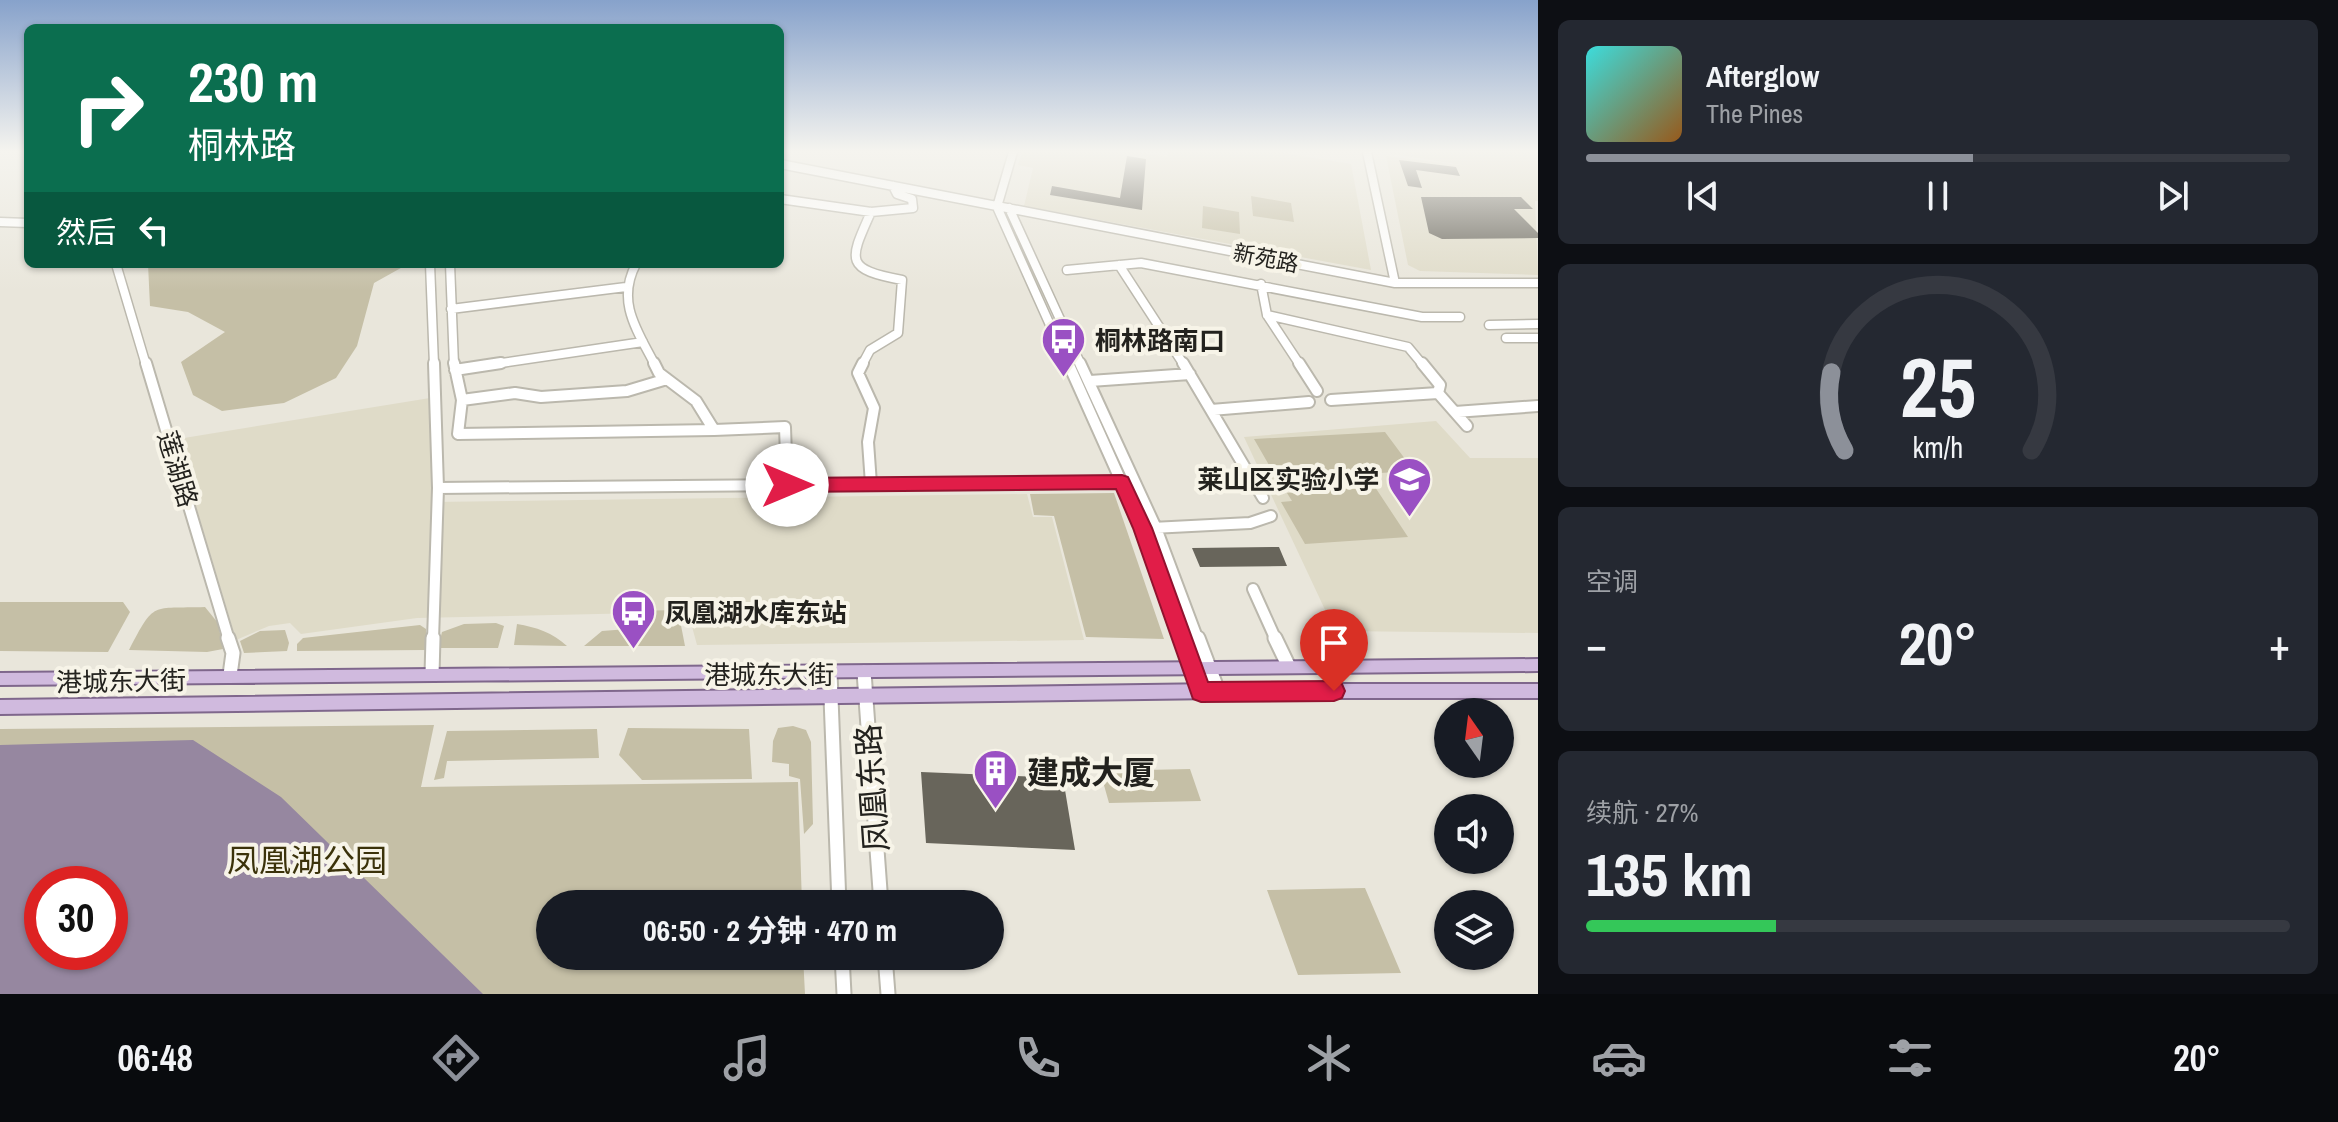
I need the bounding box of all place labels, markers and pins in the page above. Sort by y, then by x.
bus stop icon: 桐林路南口 [1040,316,1088,379]
place label: 桐林路南口 [1095,323,1225,358]
school or university icon: 莱山区实验小学 [1386,455,1434,518]
place label: 莱山区实验小学 [1197,462,1379,497]
bus stop icon: 凤凰湖水库东站 [610,588,658,651]
place label: 凤凰湖水库东站 [665,595,847,630]
pin [1300,609,1368,691]
building icon: 建成大厦 [972,748,1020,811]
place label: 建成大厦 [1027,751,1155,794]

